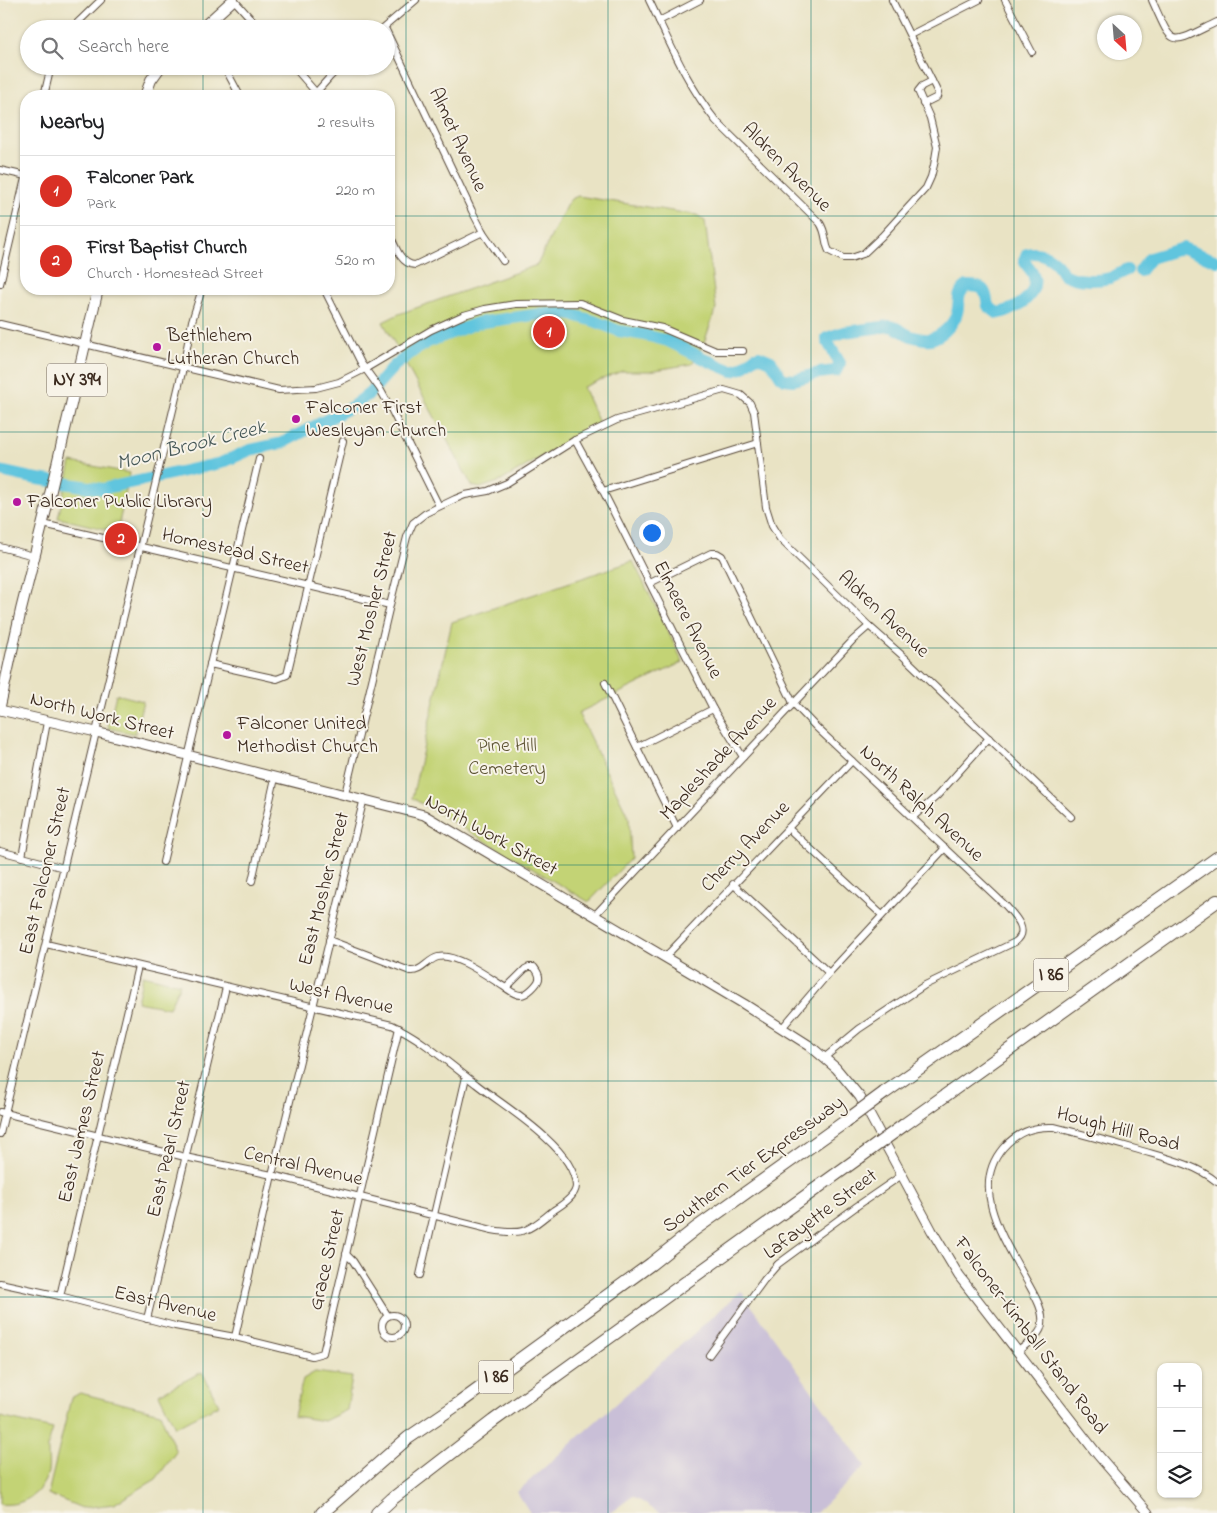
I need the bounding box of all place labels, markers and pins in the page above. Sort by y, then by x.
pin: 1 [533,313,565,351]
place label: Bethlehem Lutheran Church [166,322,299,374]
marker: Bethlehem Lutheran Church [151,341,163,353]
place label: Falconer First Wesleyan Church [305,394,446,446]
marker: Falconer First Wesleyan Church [290,413,302,425]
place label: Falconer Public Library [26,488,212,517]
marker: Falconer Public Library [11,496,23,508]
pin: 2 [105,520,137,558]
place label: Falconer United Methodist Church [236,710,378,762]
marker: Falconer United Methodist Church [221,729,233,741]

